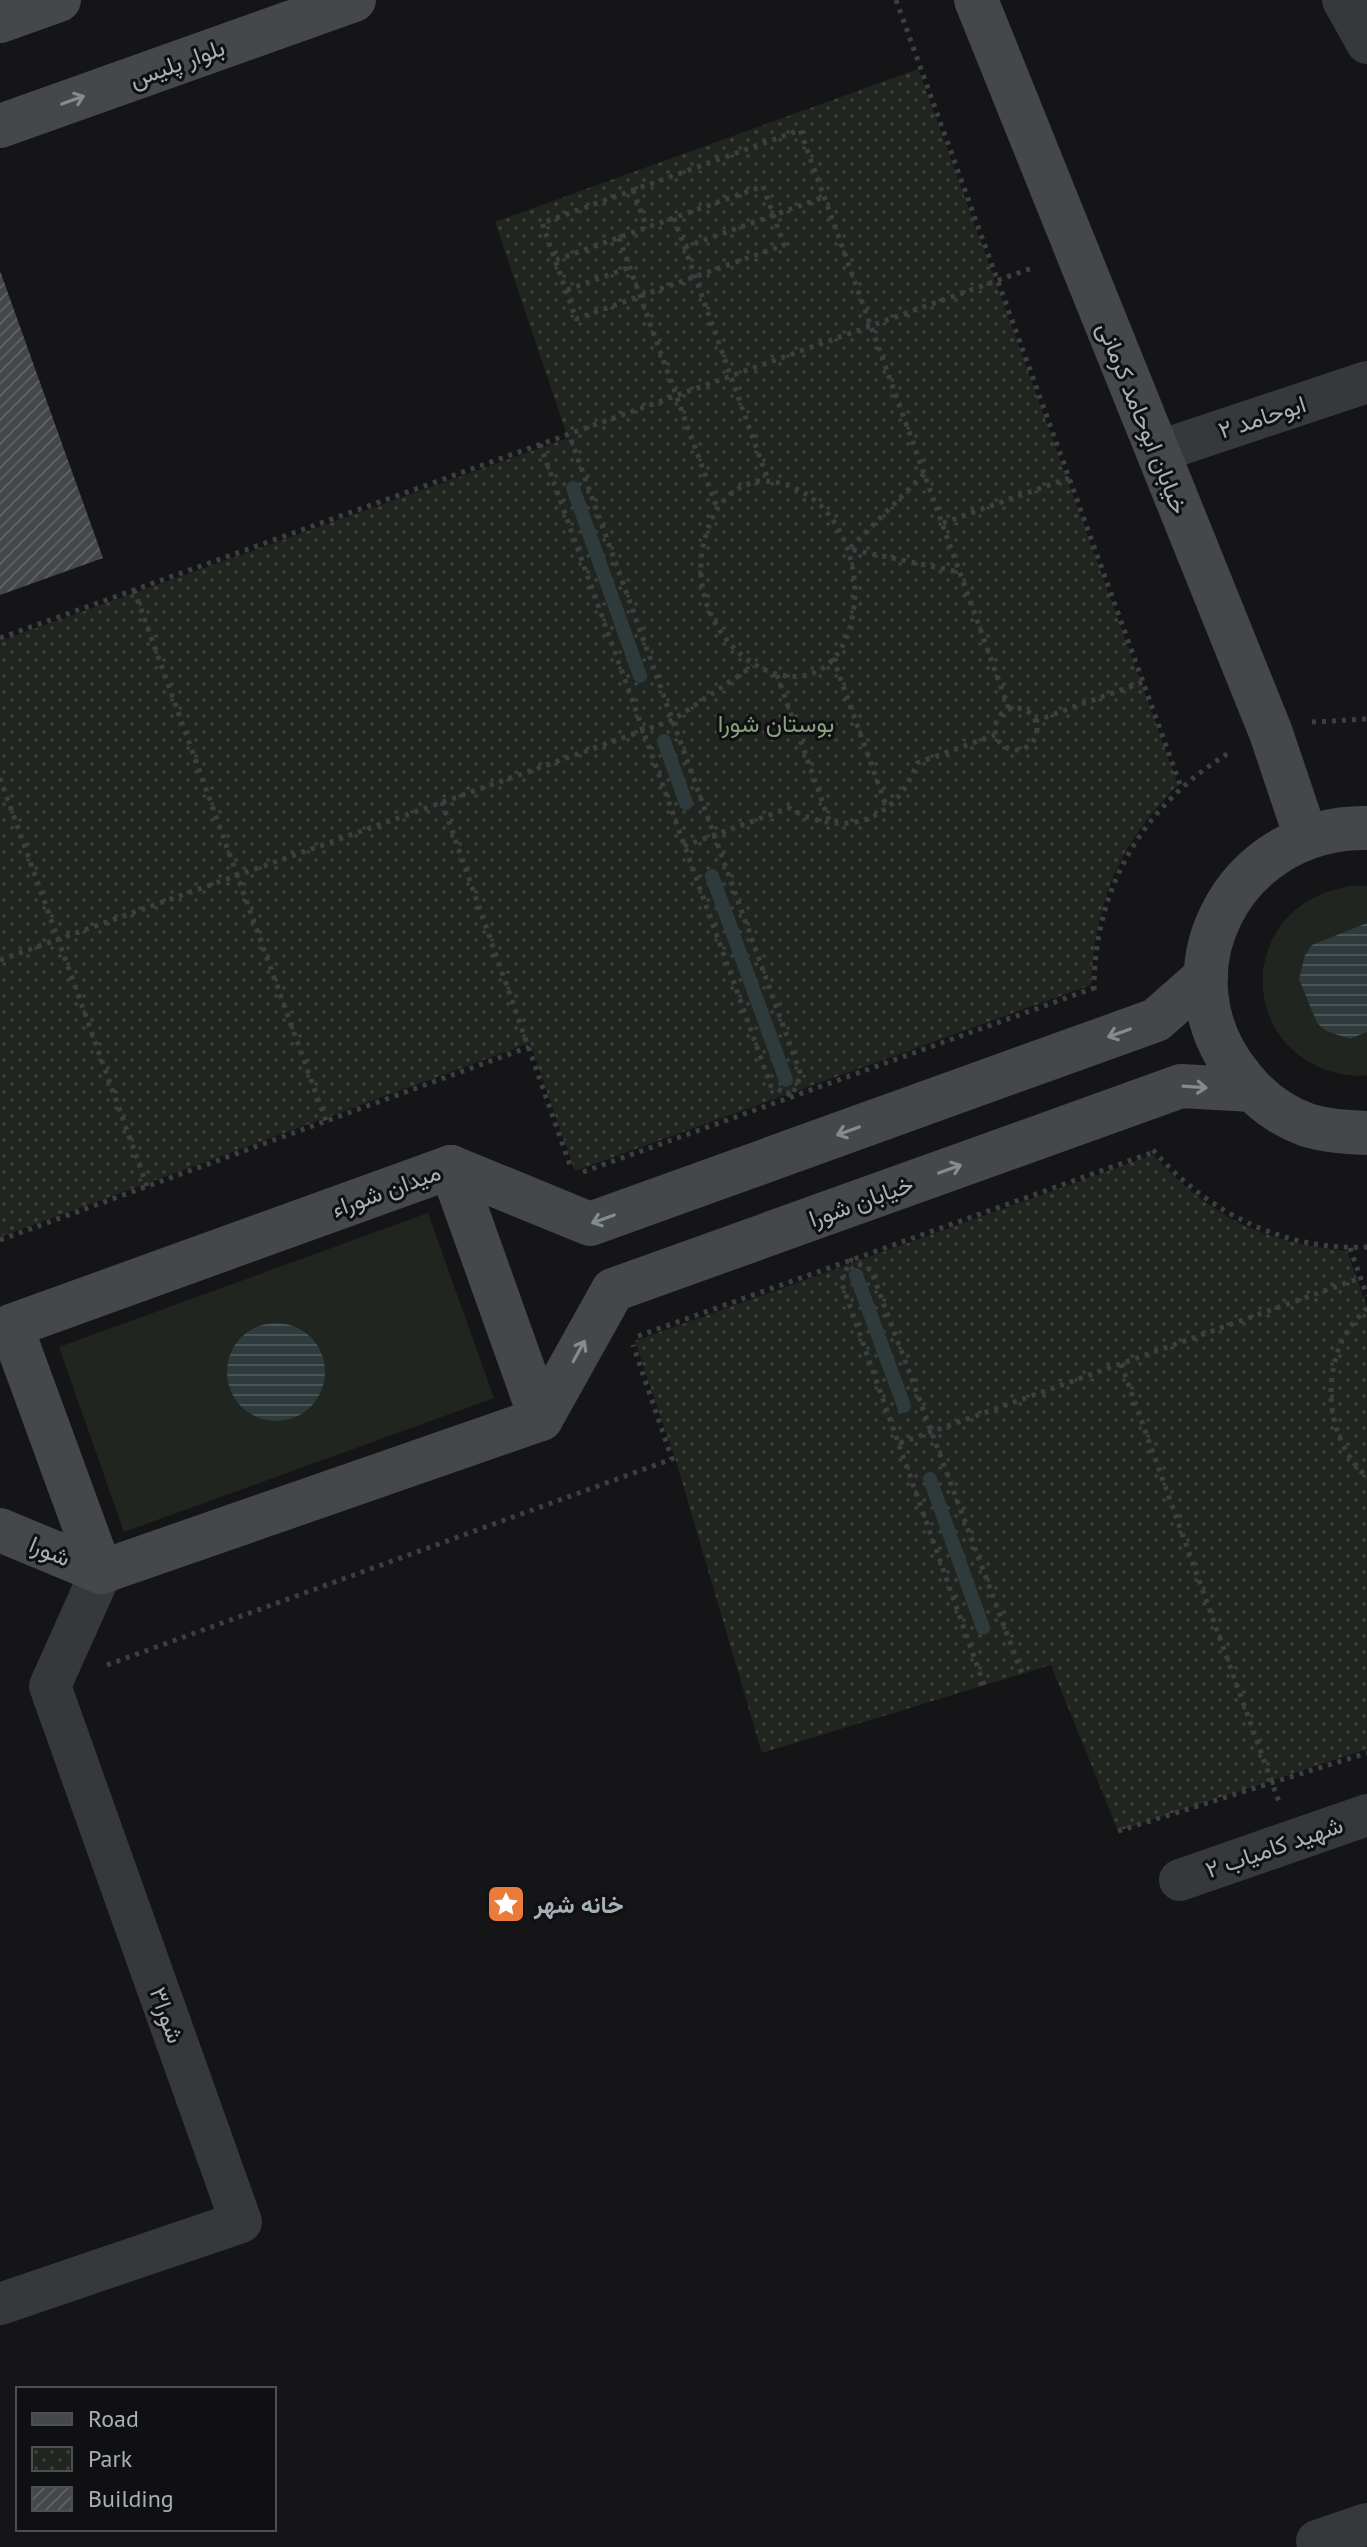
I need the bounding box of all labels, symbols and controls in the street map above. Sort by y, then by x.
street label: بلوار پلیس [125,31,229,95]
one-way arrow [61,91,86,106]
street label: خیابان ابوحامد کرمانی [1090,317,1196,519]
street label: ابوحامد ۲ [1214,388,1310,446]
park label: بوستان شورا [718,708,834,739]
one-way arrow [1107,1027,1132,1041]
one-way arrow [1181,1080,1208,1095]
one-way arrow [836,1124,861,1139]
street label: میدان شوراء [327,1156,445,1224]
one-way arrow [937,1161,962,1175]
street label: خیابان شورا [805,1168,917,1234]
one-way arrow [592,1213,616,1227]
one-way arrow [571,1340,587,1363]
street label: شورا [25,1529,75,1573]
street label: شهید کامیاب ۲ [1201,1809,1347,1885]
place icon: خانه شهر [485,1883,527,1925]
place label: خانه شهر [533,1889,623,1920]
street label: شورا۳ [143,1983,191,2047]
legend [16,2387,276,2531]
text: Road [88,2403,139,2434]
text: Park [88,2443,133,2474]
text: Building [88,2483,174,2514]

